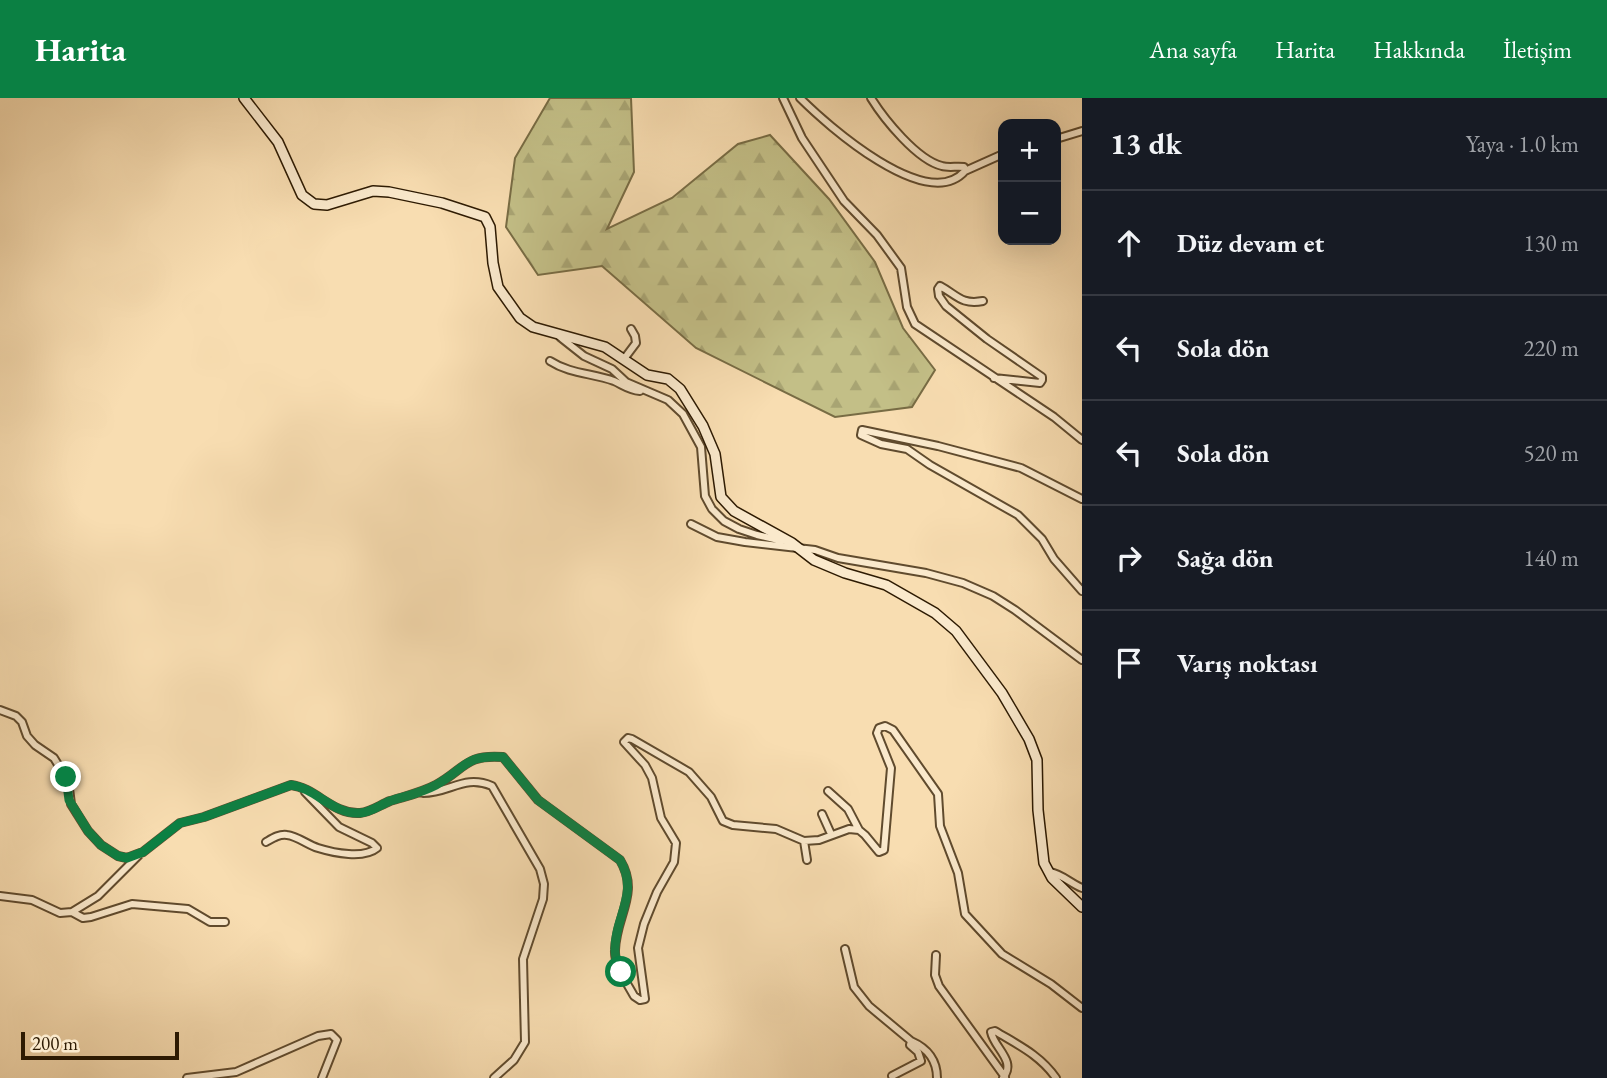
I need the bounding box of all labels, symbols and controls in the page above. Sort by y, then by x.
text: Harita [35,28,126,71]
text: Ana sayfa [1149,34,1237,65]
text: Harita [1275,34,1335,65]
text: Hakkında [1373,34,1465,65]
text: İletişim [1503,34,1572,65]
map controls [998,119,1061,245]
button: + [998,119,1061,182]
text: 13 dk [1110,124,1182,163]
text: Yaya · 1.0 km [1466,129,1579,159]
button: − [998,182,1061,245]
icon: ahead [1110,224,1148,262]
text: Düz devam et [1177,226,1324,260]
text: 130 m [1523,228,1579,258]
icon: left [1110,329,1148,367]
text: Sola dön [1177,331,1270,365]
text: 220 m [1523,333,1579,363]
icon: left [1110,434,1148,472]
text: Sola dön [1177,436,1270,470]
text: 520 m [1523,438,1579,468]
icon: right [1110,539,1148,577]
text: Sağa dön [1177,541,1274,575]
text: 140 m [1523,543,1579,573]
icon: arrive [1110,644,1148,682]
text: Varış noktası [1177,646,1318,680]
route end [50,761,81,792]
route start [605,956,636,987]
scale bar [21,1029,178,1061]
text: 200 m [32,1031,78,1056]

